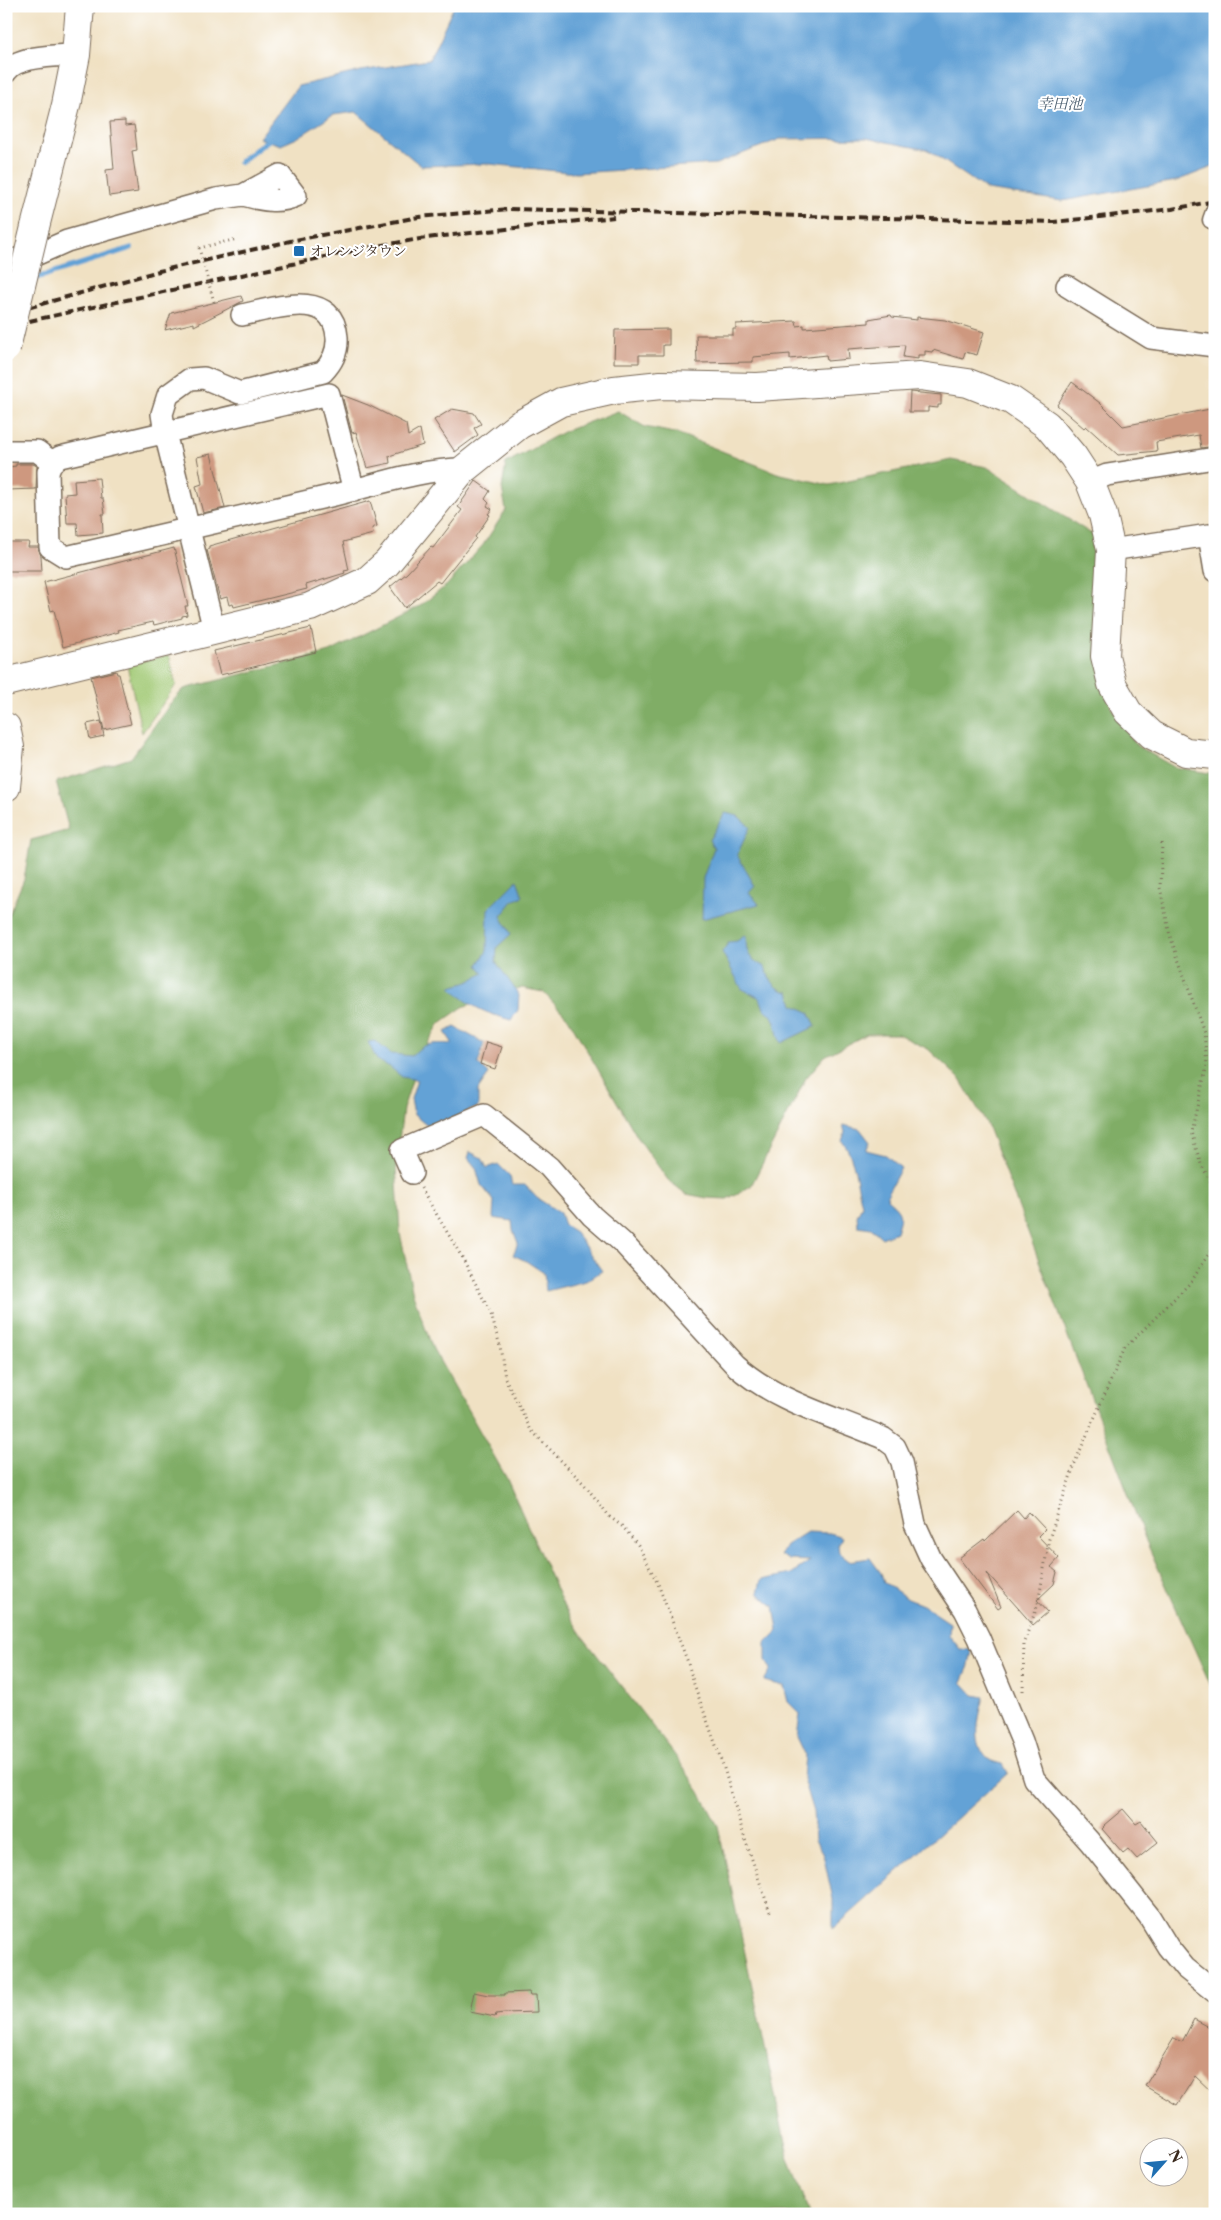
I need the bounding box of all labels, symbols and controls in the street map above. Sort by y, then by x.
water label: 幸田池 [1037,94,1084,113]
place label: オレンジタウン [310,242,407,260]
marker: オレンジタウン [292,244,306,258]
north arrow [1138,2138,1188,2188]
text: N [1165,2147,1186,2166]

